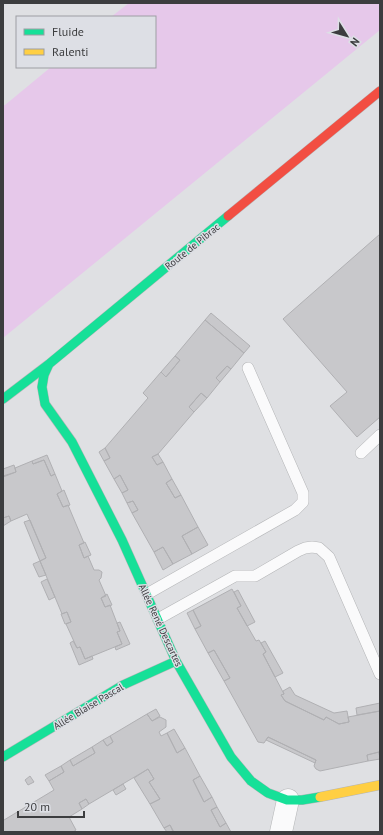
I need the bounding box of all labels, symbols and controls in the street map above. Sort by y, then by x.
legend [16,16,156,68]
north arrow [327,16,367,56]
text: Fluide [52,24,84,39]
text: N [347,35,363,49]
text: Ralenti [52,44,88,59]
street label: Route de Pibrac [162,220,223,272]
street label: Allée René Descartes [136,582,185,669]
street label: Allée Blaise Pascal [51,680,126,732]
scale bar [18,793,84,819]
text: 20 m [24,799,50,814]

